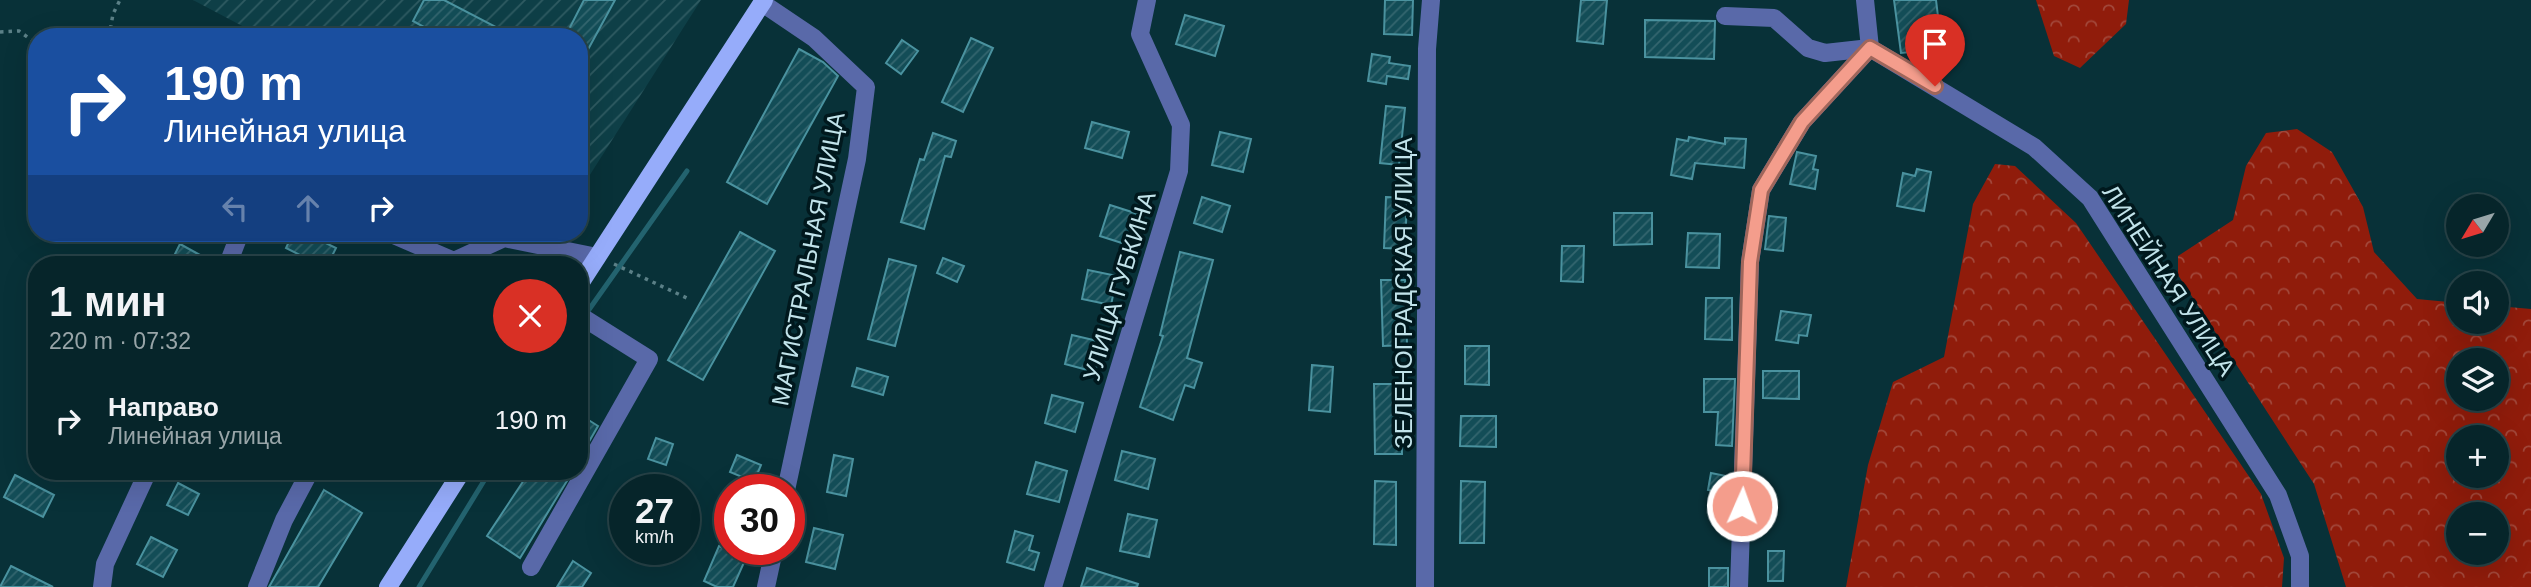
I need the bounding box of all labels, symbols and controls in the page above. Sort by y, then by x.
pin [1905,14,1965,86]
icon: arrive [1916,25,1954,63]
icon: right [49,56,140,147]
text: 190 m [164,56,303,110]
street label: МАГИСТРАЛЬНАЯ УЛИЦА [766,110,850,408]
text: Линейная улица [164,113,406,149]
street label: ЗЕЛЕНОГРАДСКАЯ УЛИЦА [1390,137,1417,449]
street label: ЛИНЕЙНАЯ УЛИЦА [2097,179,2241,381]
street label: УЛИЦА ГУБКИНА [1077,188,1161,384]
icon: left [216,189,254,227]
icon: ahead [289,189,327,227]
icon: right [362,189,400,227]
north arrow [2446,194,2510,257]
map controls [2446,194,2509,565]
button: sound [2446,271,2509,334]
text: 1 мин [49,278,166,325]
button: close [493,279,567,353]
text: 220 m · 07:32 [49,328,191,354]
button: layers [2446,348,2509,411]
text: Направо [108,392,219,422]
icon: right [49,402,87,440]
text: 190 m [495,405,567,435]
text: Линейная улица [108,423,282,449]
button: + [2446,425,2509,488]
position arrow [1705,469,1779,543]
speed limit sign: 30 [714,474,805,565]
text: 27 [635,491,674,530]
button: − [2446,502,2509,565]
text: km/h [635,527,674,547]

